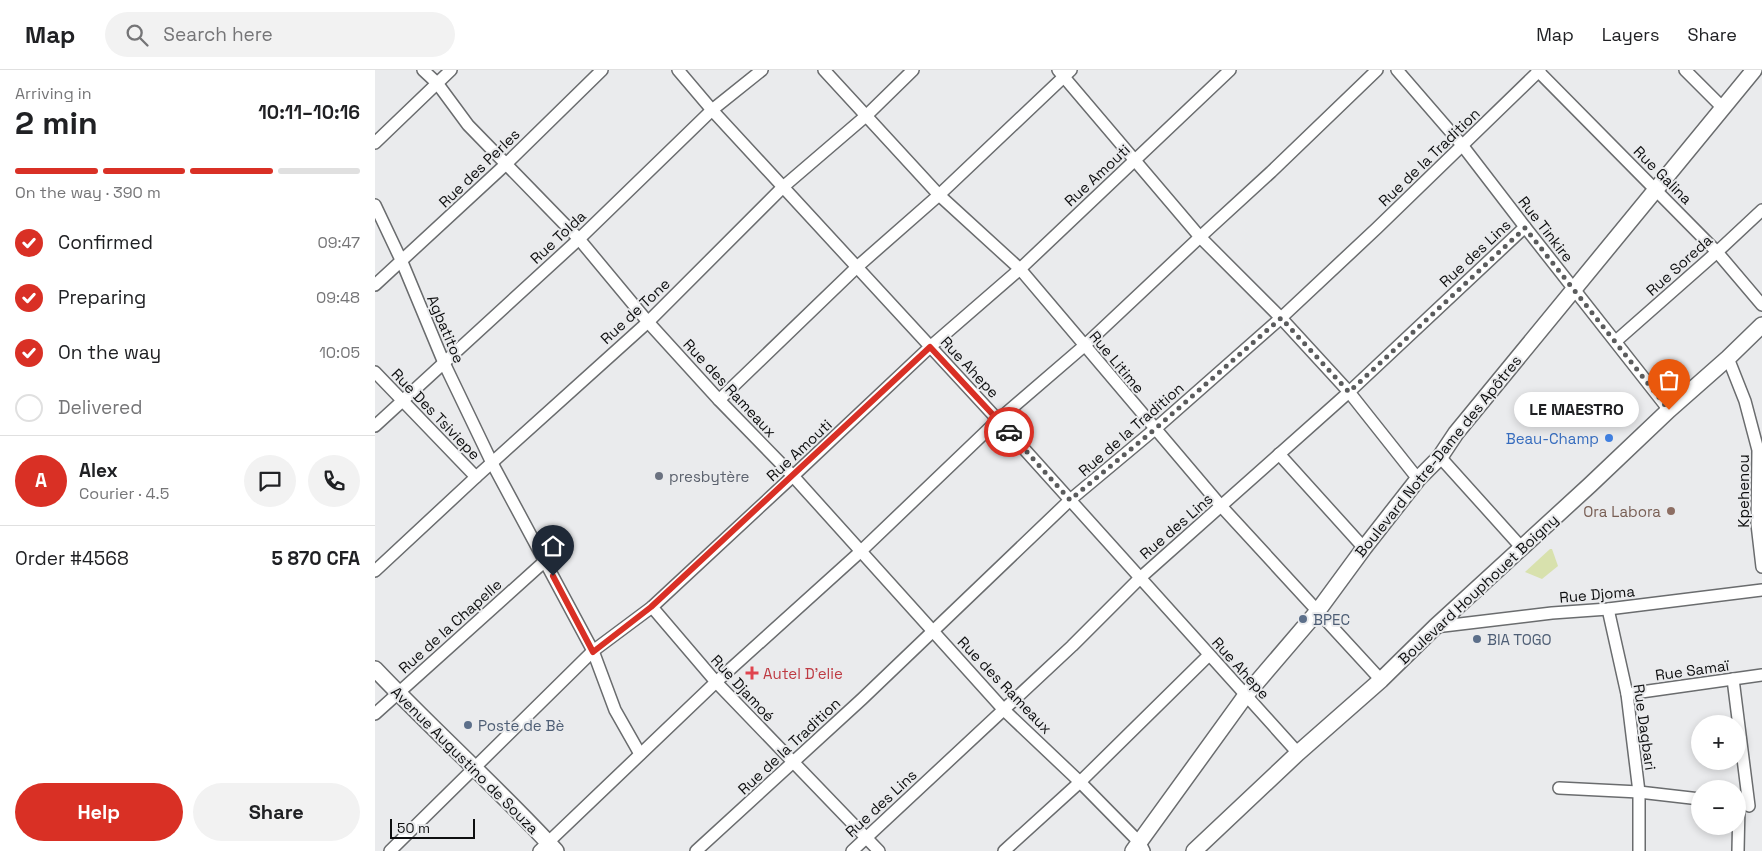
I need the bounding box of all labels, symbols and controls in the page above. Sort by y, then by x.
search box [105,12,455,57]
text: Map [25,19,75,50]
icon: search [123,21,151,49]
text: Search here [163,22,273,47]
text: Map [1536,23,1574,46]
text: Layers [1602,23,1659,46]
text: Share [1687,23,1737,46]
text: Arriving in [15,83,92,104]
text: 10:11–10:16 [258,100,360,125]
text: 2 min [15,103,98,143]
street label: Rue de la Tradition [1374,104,1484,210]
street label: Rue des Perles [434,124,524,211]
street label: Rue Amouti [1060,140,1134,210]
street label: Rue Galina [1630,142,1697,209]
text: On the way · 390 m [15,182,161,203]
street label: Rue Tinkire [1514,192,1578,266]
street label: Rue Tolda [526,206,590,268]
street label: Rue des Lins [1435,215,1515,291]
icon: check [15,229,43,257]
text: Confirmed [58,230,153,255]
street label: Rue Soreda [1642,230,1716,300]
text: 09:47 [317,232,360,253]
street label: Rue de Tone [596,274,674,348]
icon: check [15,284,43,312]
text: Preparing [58,285,146,310]
text: 09:48 [316,287,360,308]
street label: Agbatitoe [423,292,469,366]
street label: Rue Litime [1085,327,1149,397]
street label: Rue Ahepe [937,332,1003,402]
street label: Rue des Rameaux [679,335,781,441]
icon: check [15,339,43,367]
text: On the way [58,340,161,365]
text: 10:05 [319,342,360,363]
street label: Boulevard Notre-Dame des Apôtres [1351,351,1525,561]
pin [1648,359,1690,410]
street label: Rue Des Tsiviepe [388,364,485,464]
icon: bag [1655,366,1683,394]
street label: Rue de la Tradition [1074,378,1188,480]
callout: LE MAESTRO [1514,392,1639,428]
text: Delivered [58,395,143,420]
text: LE MAESTRO [1529,399,1624,420]
courier [984,407,1034,457]
street label: Rue Amouti [762,415,836,485]
icon: car [995,418,1023,446]
place label: Beau-Champ [1506,429,1599,448]
marker: Beau-Champ [1603,432,1615,444]
street label: Kpehenou [1734,454,1753,528]
button: chat [244,455,296,507]
button: phone [308,455,360,507]
text: Alex [79,458,118,483]
place label: presbytère [669,467,750,486]
text: A [35,468,47,493]
marker: presbytère [653,470,665,482]
text: Courier · 4.5 [79,483,169,504]
street label: Rue des Lins [1136,489,1217,563]
place label: Ora Labora [1583,502,1661,521]
marker: Ora Labora [1665,505,1677,517]
street label: Boulevard Houphouet Boigny [1394,510,1562,668]
pin [532,525,574,576]
icon: home [539,532,567,560]
text: Order #4568 [15,546,129,571]
text: 5 870 CFA [271,546,360,571]
street label: Rue de la Chapelle [395,575,506,677]
street label: Rue Djoma [1558,581,1636,607]
place label: BPEC [1313,610,1350,629]
marker: BPEC [1297,613,1309,625]
place label: BIA TOGO [1487,630,1552,649]
street label: Rue des Rameaux [954,632,1056,738]
street label: Rue Ahepe [1208,633,1274,703]
marker: BIA TOGO [1471,633,1483,645]
street label: Rue Djamoé [707,651,779,726]
street label: Rue Samaï [1654,655,1731,685]
place label: Autel D'elie [763,664,843,683]
marker: Autel D'elie [745,666,759,680]
street label: Avenue Augustino de Souza [387,682,543,838]
street label: Rue Dagbari [1630,683,1660,771]
street label: Rue de la Tradition [734,694,844,798]
map controls [1691,715,1746,835]
button: + [1691,715,1746,770]
place label: Poste de Bè [478,716,564,735]
marker: Poste de Bè [462,719,474,731]
street label: Rue des Lins [841,765,921,841]
button: − [1691,780,1746,835]
button: Help [15,783,183,841]
button: Share [193,783,360,841]
scale bar [390,816,475,839]
text: 50 m [397,819,430,837]

